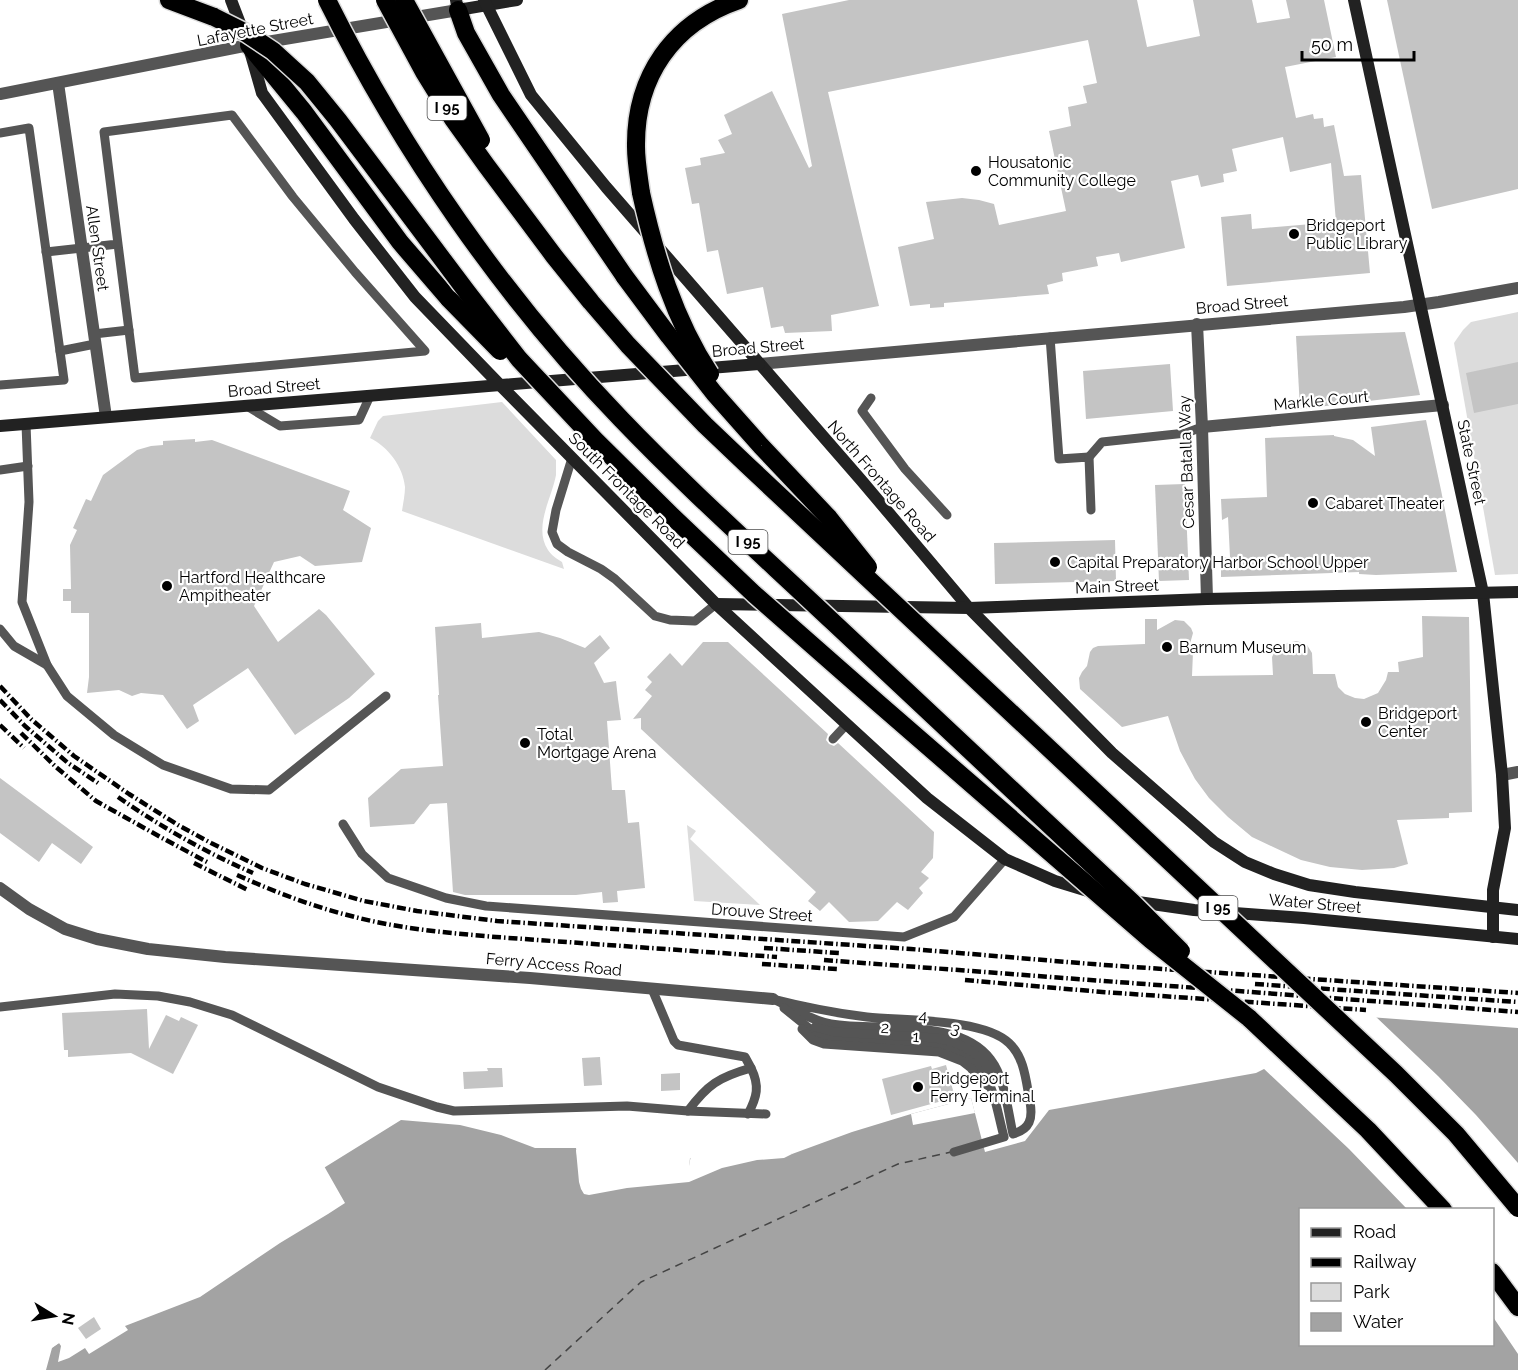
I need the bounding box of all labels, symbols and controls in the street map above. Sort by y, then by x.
street label: Lafayette Street [195,9,315,50]
scale bar [1302,24,1414,62]
text: 50 m [1311,34,1353,55]
road number: I 95 [428,96,466,120]
place label: Housatonic Community College [988,153,1136,190]
marker: Housatonic Community College [969,164,983,178]
street label: Allen Street [82,204,113,293]
place label: Bridgeport Public Library [1306,216,1408,253]
marker: Bridgeport Public Library [1287,227,1301,241]
street label: Broad Street [1195,291,1290,318]
street label: Broad Street [711,334,806,361]
street label: Broad Street [227,374,322,401]
street label: Markle Court [1273,387,1370,414]
street label: Cesar Batalla Way [1175,395,1198,529]
street label: North Frontage Road [824,417,940,546]
street label: State Street [1453,418,1490,507]
street label: South Frontage Road [565,428,689,552]
place label: Cabaret Theater [1325,494,1445,513]
marker: Cabaret Theater [1306,496,1320,510]
road number: I 95 [728,530,768,554]
place label: Capital Preparatory Harbor School Upper [1067,553,1369,572]
marker: Capital Preparatory Harbor School Upper [1048,555,1062,569]
place label: Hartford Healthcare Ampitheater [179,568,325,605]
street label: Main Street [1075,576,1160,597]
marker: Hartford Healthcare Ampitheater [160,579,174,593]
place label: Barnum Museum [1179,638,1306,657]
marker: Barnum Museum [1160,640,1174,654]
place label: Bridgeport Center [1378,704,1458,741]
marker: Bridgeport Center [1359,715,1373,729]
place label: Total Mortgage Arena [537,725,656,762]
marker: Total Mortgage Arena [518,736,532,750]
street label: Water Street [1268,890,1363,917]
road number: I 95 [1198,896,1238,920]
street label: Drouve Street [710,899,814,926]
street label: Ferry Access Road [485,949,623,980]
street label: 4 [918,1006,928,1025]
street label: 2 [880,1018,890,1037]
street label: 3 [949,1018,963,1039]
street label: 1 [912,1027,920,1046]
place label: Bridgeport Ferry Terminal [930,1069,1036,1106]
marker: Bridgeport Ferry Terminal [911,1080,925,1094]
legend [1299,1208,1494,1346]
text: Road [1353,1221,1396,1242]
text: Railway [1353,1251,1417,1272]
text: Park [1353,1281,1390,1302]
north arrow [24,1286,84,1346]
text: N [58,1311,79,1327]
text: Water [1353,1311,1404,1332]

